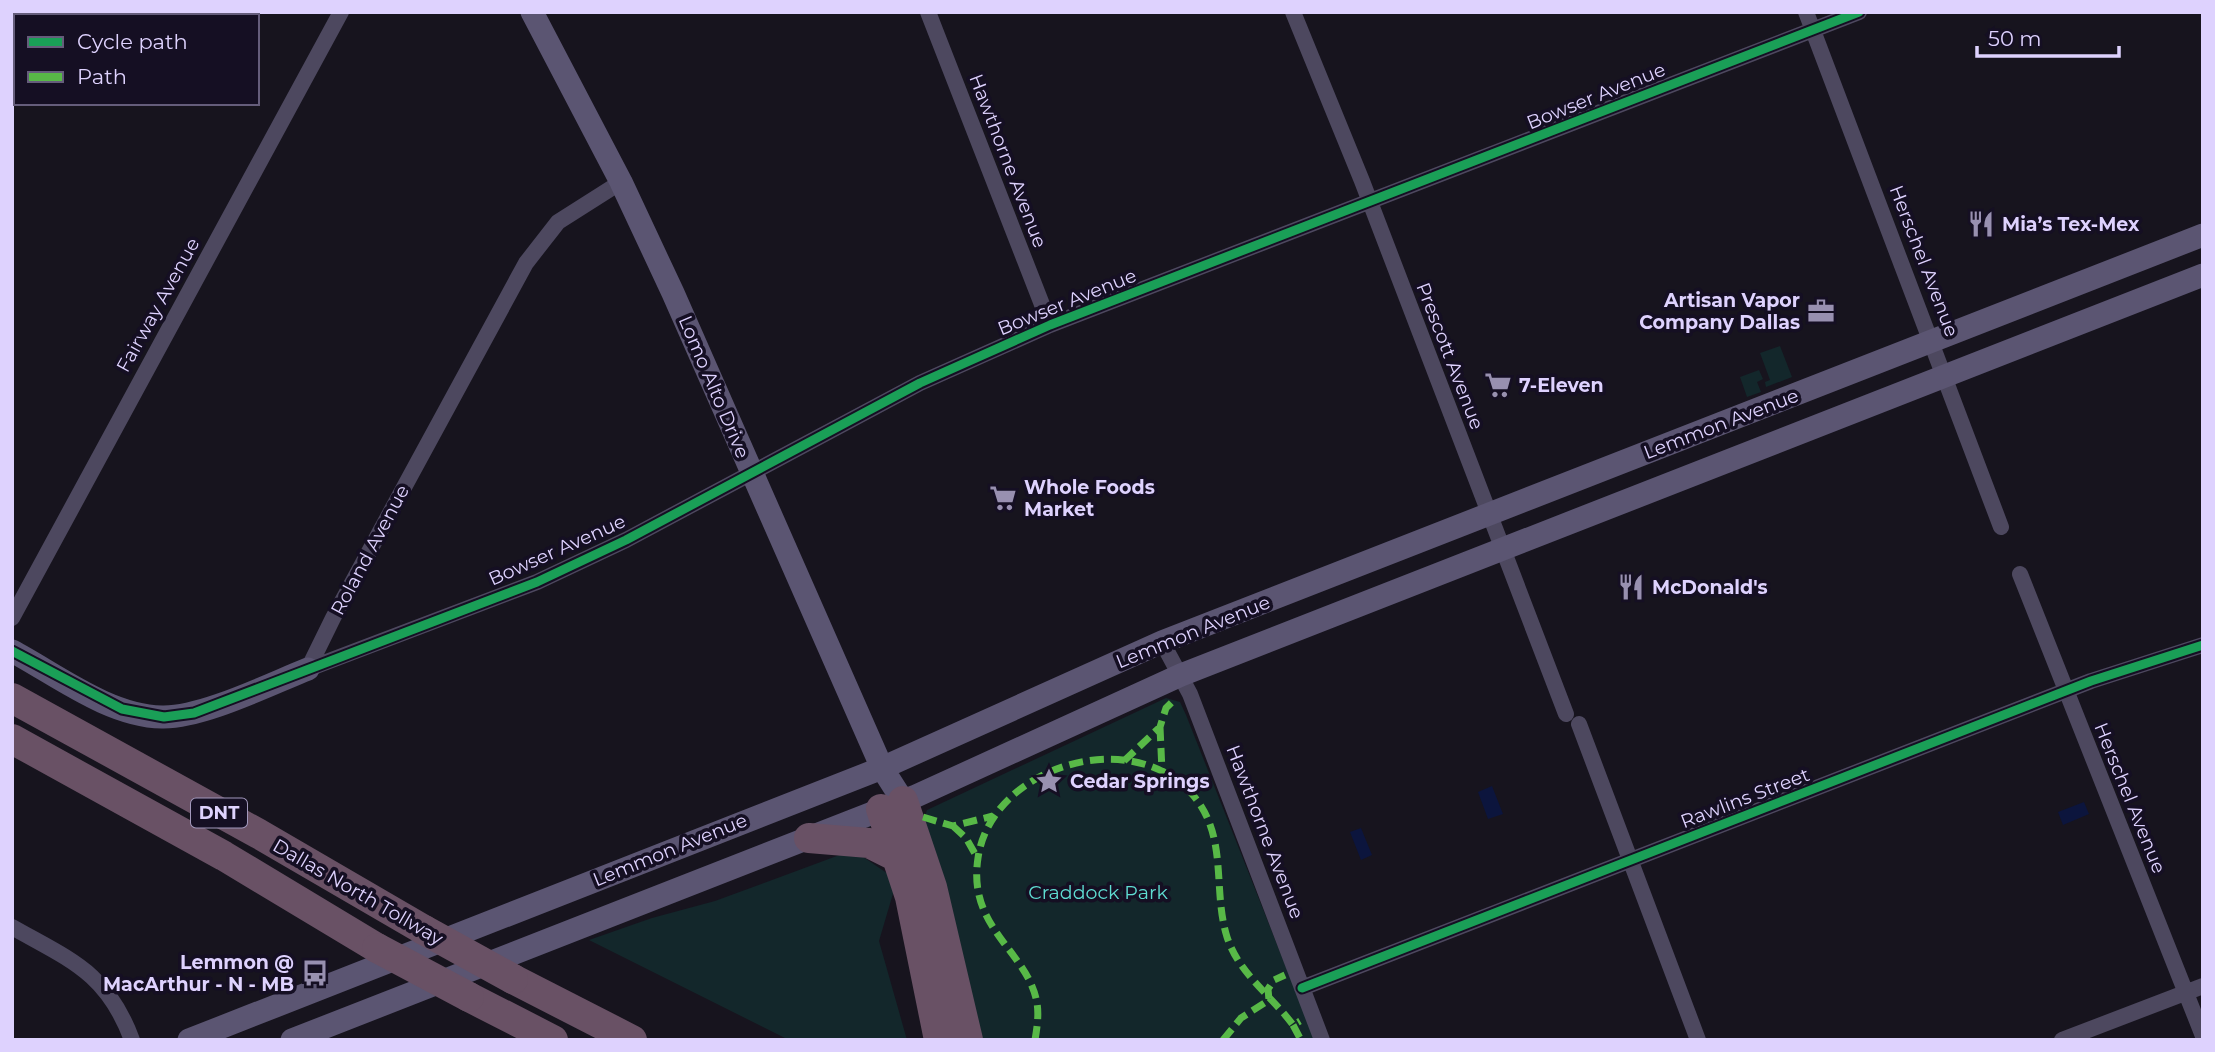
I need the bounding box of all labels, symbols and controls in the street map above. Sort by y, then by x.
legend [14,14,259,105]
scale bar [1977,14,2119,58]
text: 50 m [1988,26,2042,51]
text: Cycle path [77,29,188,54]
street label: Bowser Avenue [1523,58,1669,134]
text: Path [77,64,127,89]
street label: Hawthorne Avenue [964,71,1052,251]
street label: Herschel Avenue [1885,182,1963,340]
restaurant icon: Mia’s Tex-Mex [1966,209,1996,239]
place label: Mia’s Tex-Mex [2002,213,2140,236]
street label: Fairway Avenue [112,234,204,376]
street label: Bowser Avenue [994,264,1140,340]
street label: Prescott Avenue [1411,279,1489,433]
place label: Artisan Vapor Company Dallas [1639,289,1800,334]
office icon: Artisan Vapor Company Dallas [1806,296,1836,326]
street label: Lomo Alto Drive [674,312,754,462]
supermarket icon: 7-Eleven [1483,370,1513,400]
place label: 7-Eleven [1519,374,1604,397]
street label: Lemmon Avenue [1640,384,1802,464]
place label: Whole Foods Market [1024,476,1155,521]
street label: Roland Avenue [326,481,414,619]
supermarket icon: Whole Foods Market [988,483,1018,513]
street label: Bowser Avenue [485,509,629,591]
restaurant icon: McDonald's [1616,572,1646,602]
place label: McDonald's [1652,576,1768,599]
street label: Lemmon Avenue [1113,591,1273,673]
street label: Herschel Avenue [2089,719,2171,877]
street label: Hawthorne Avenue [1221,742,1309,922]
street label: Rawlins Street [1677,763,1813,833]
place icon: Cedar Springs [1034,766,1064,796]
place label: Cedar Springs [1070,770,1210,793]
road number: DNT [191,798,247,828]
street label: Lemmon Avenue [590,809,750,891]
street label: Dallas North Tollway [269,834,448,951]
park label: Craddock Park [1028,881,1168,904]
place label: Lemmon @ MacArthur - N - MB [103,951,294,996]
bus stop icon: Lemmon @ MacArthur - N - MB [300,958,330,988]

